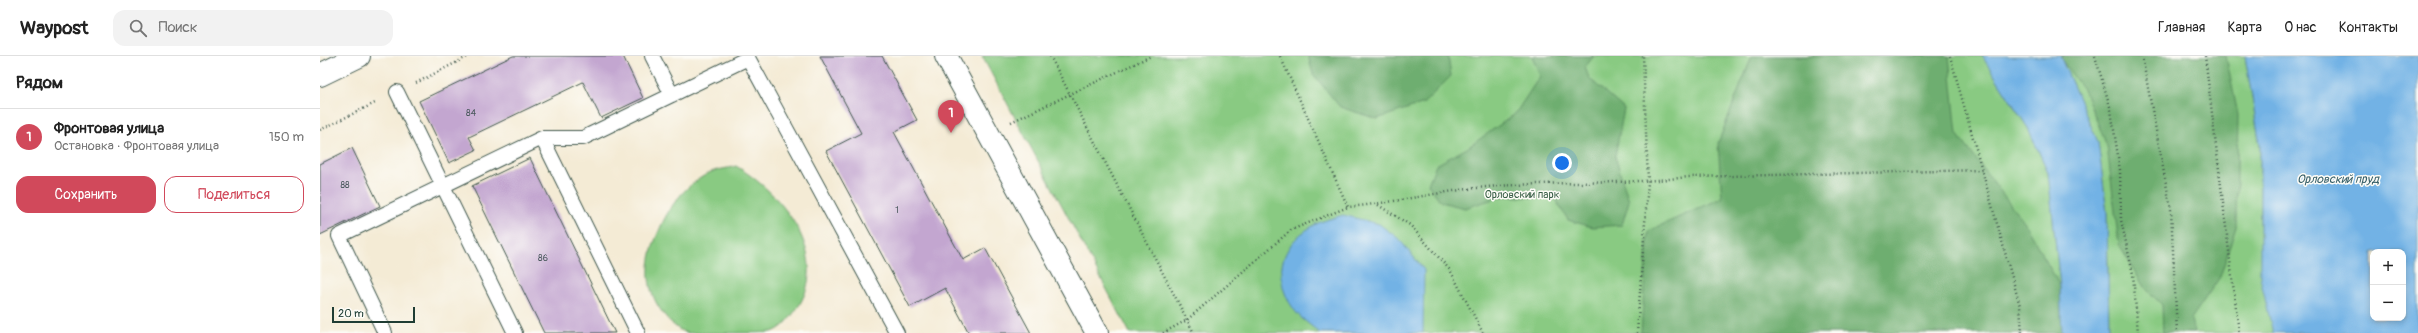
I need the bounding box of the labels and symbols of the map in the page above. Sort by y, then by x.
pin: 1 [938,100,964,133]
house number: 84 [466,108,477,119]
your location [1552,153,1572,173]
water label: Орловский пруд [2297,172,2381,187]
house number: 88 [340,180,350,191]
park label: Орловский парк [1485,188,1560,201]
house number: 1 [895,205,899,216]
house number: 86 [538,253,548,264]
scale bar [332,305,415,324]

